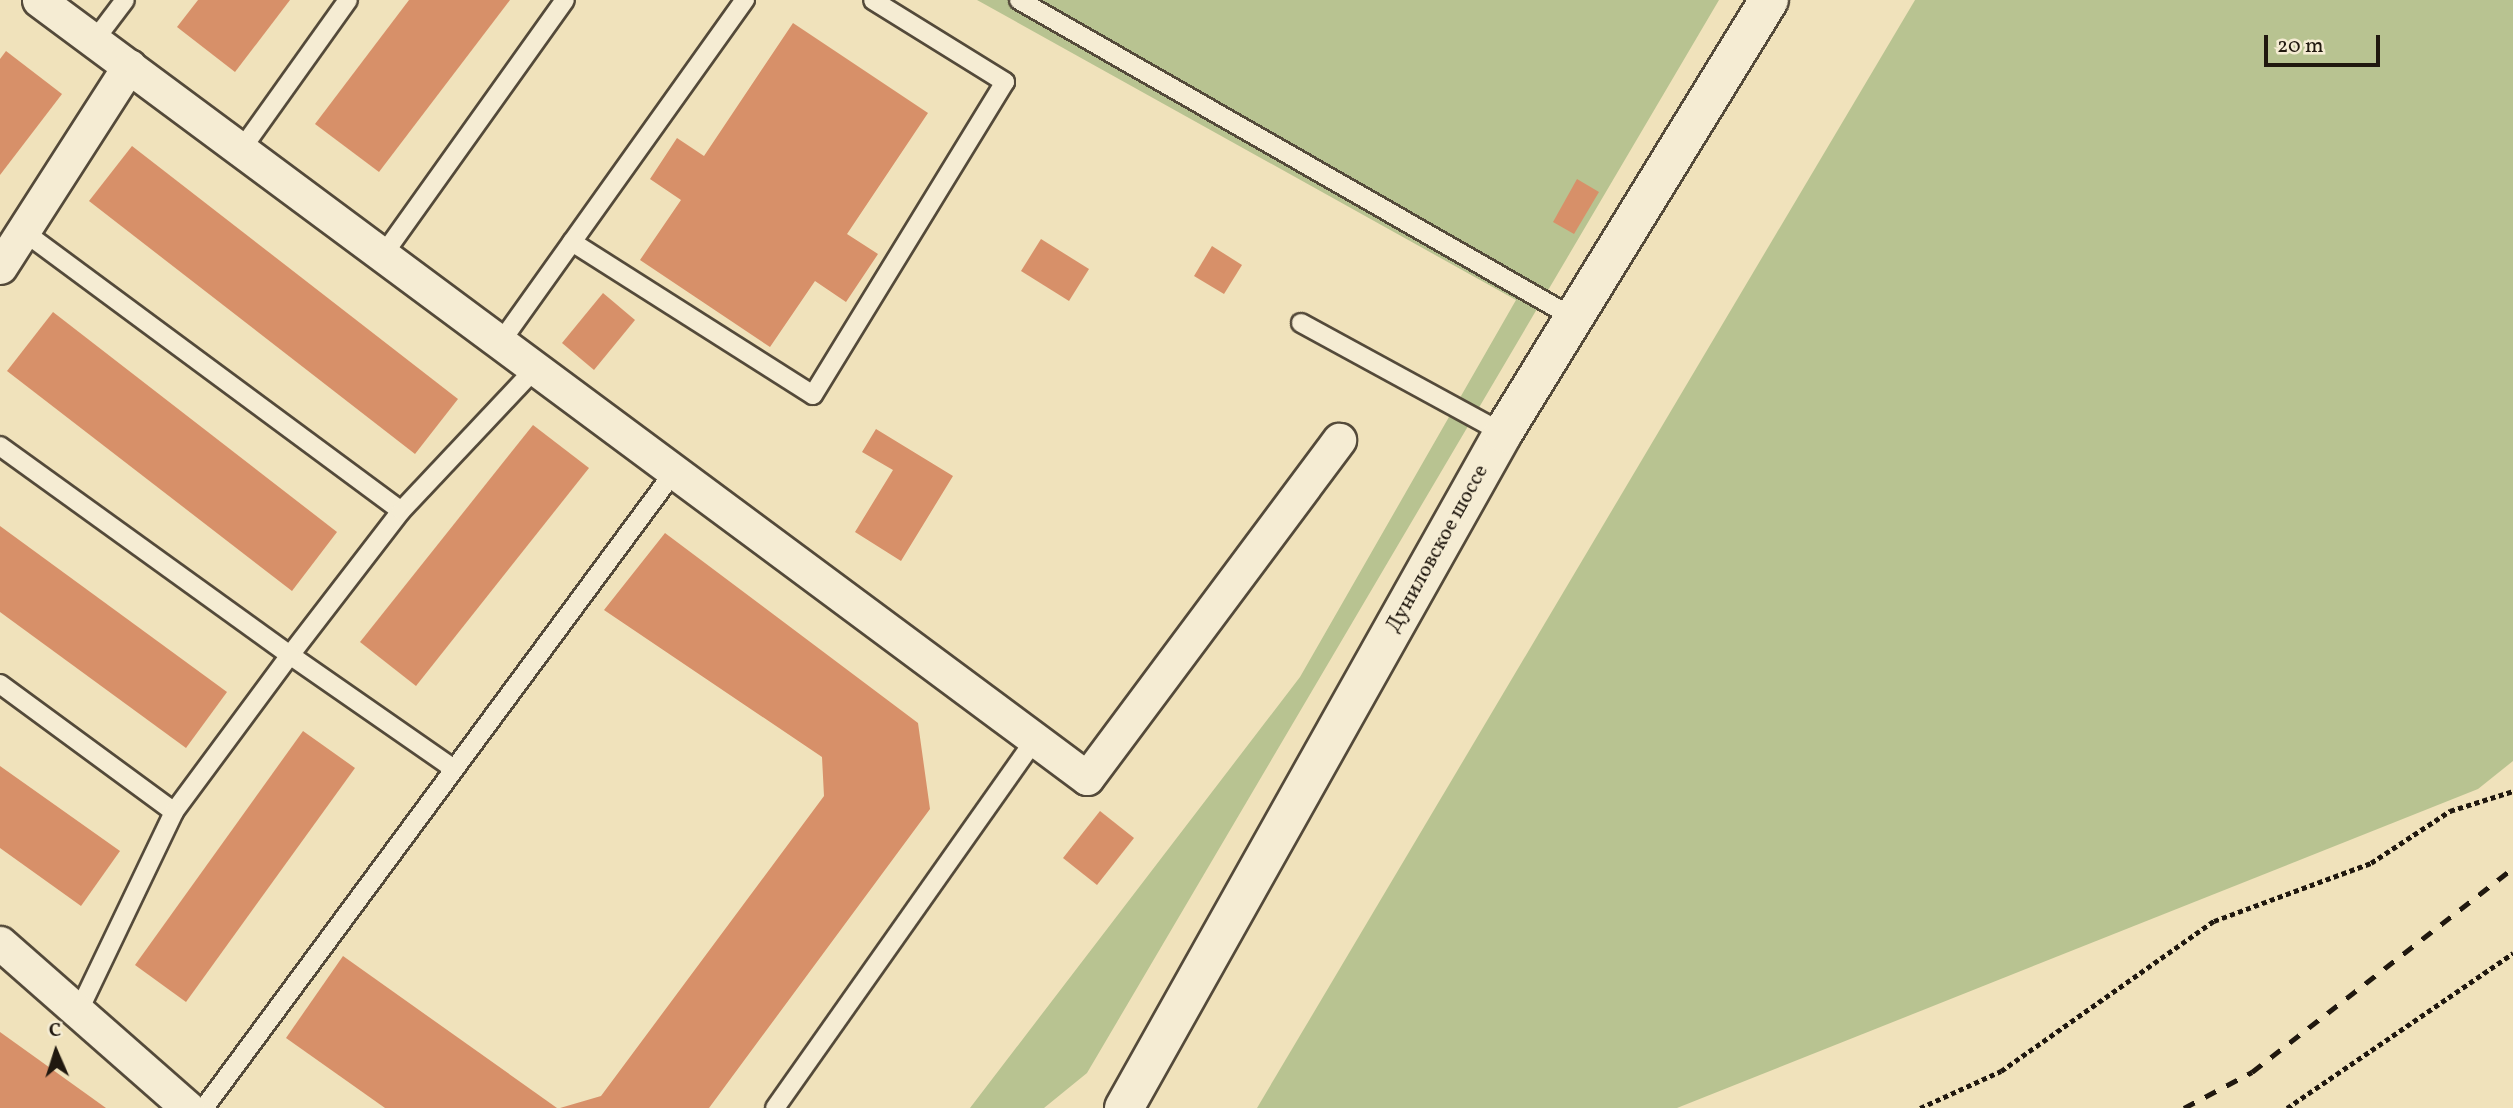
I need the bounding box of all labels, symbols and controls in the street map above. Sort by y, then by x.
scale bar [2268,21,2384,65]
text: 20 m [2277,32,2323,61]
street label: Дуниловское шоссе [1381,461,1495,637]
north arrow [21,1017,91,1087]
text: С [48,1018,62,1044]

